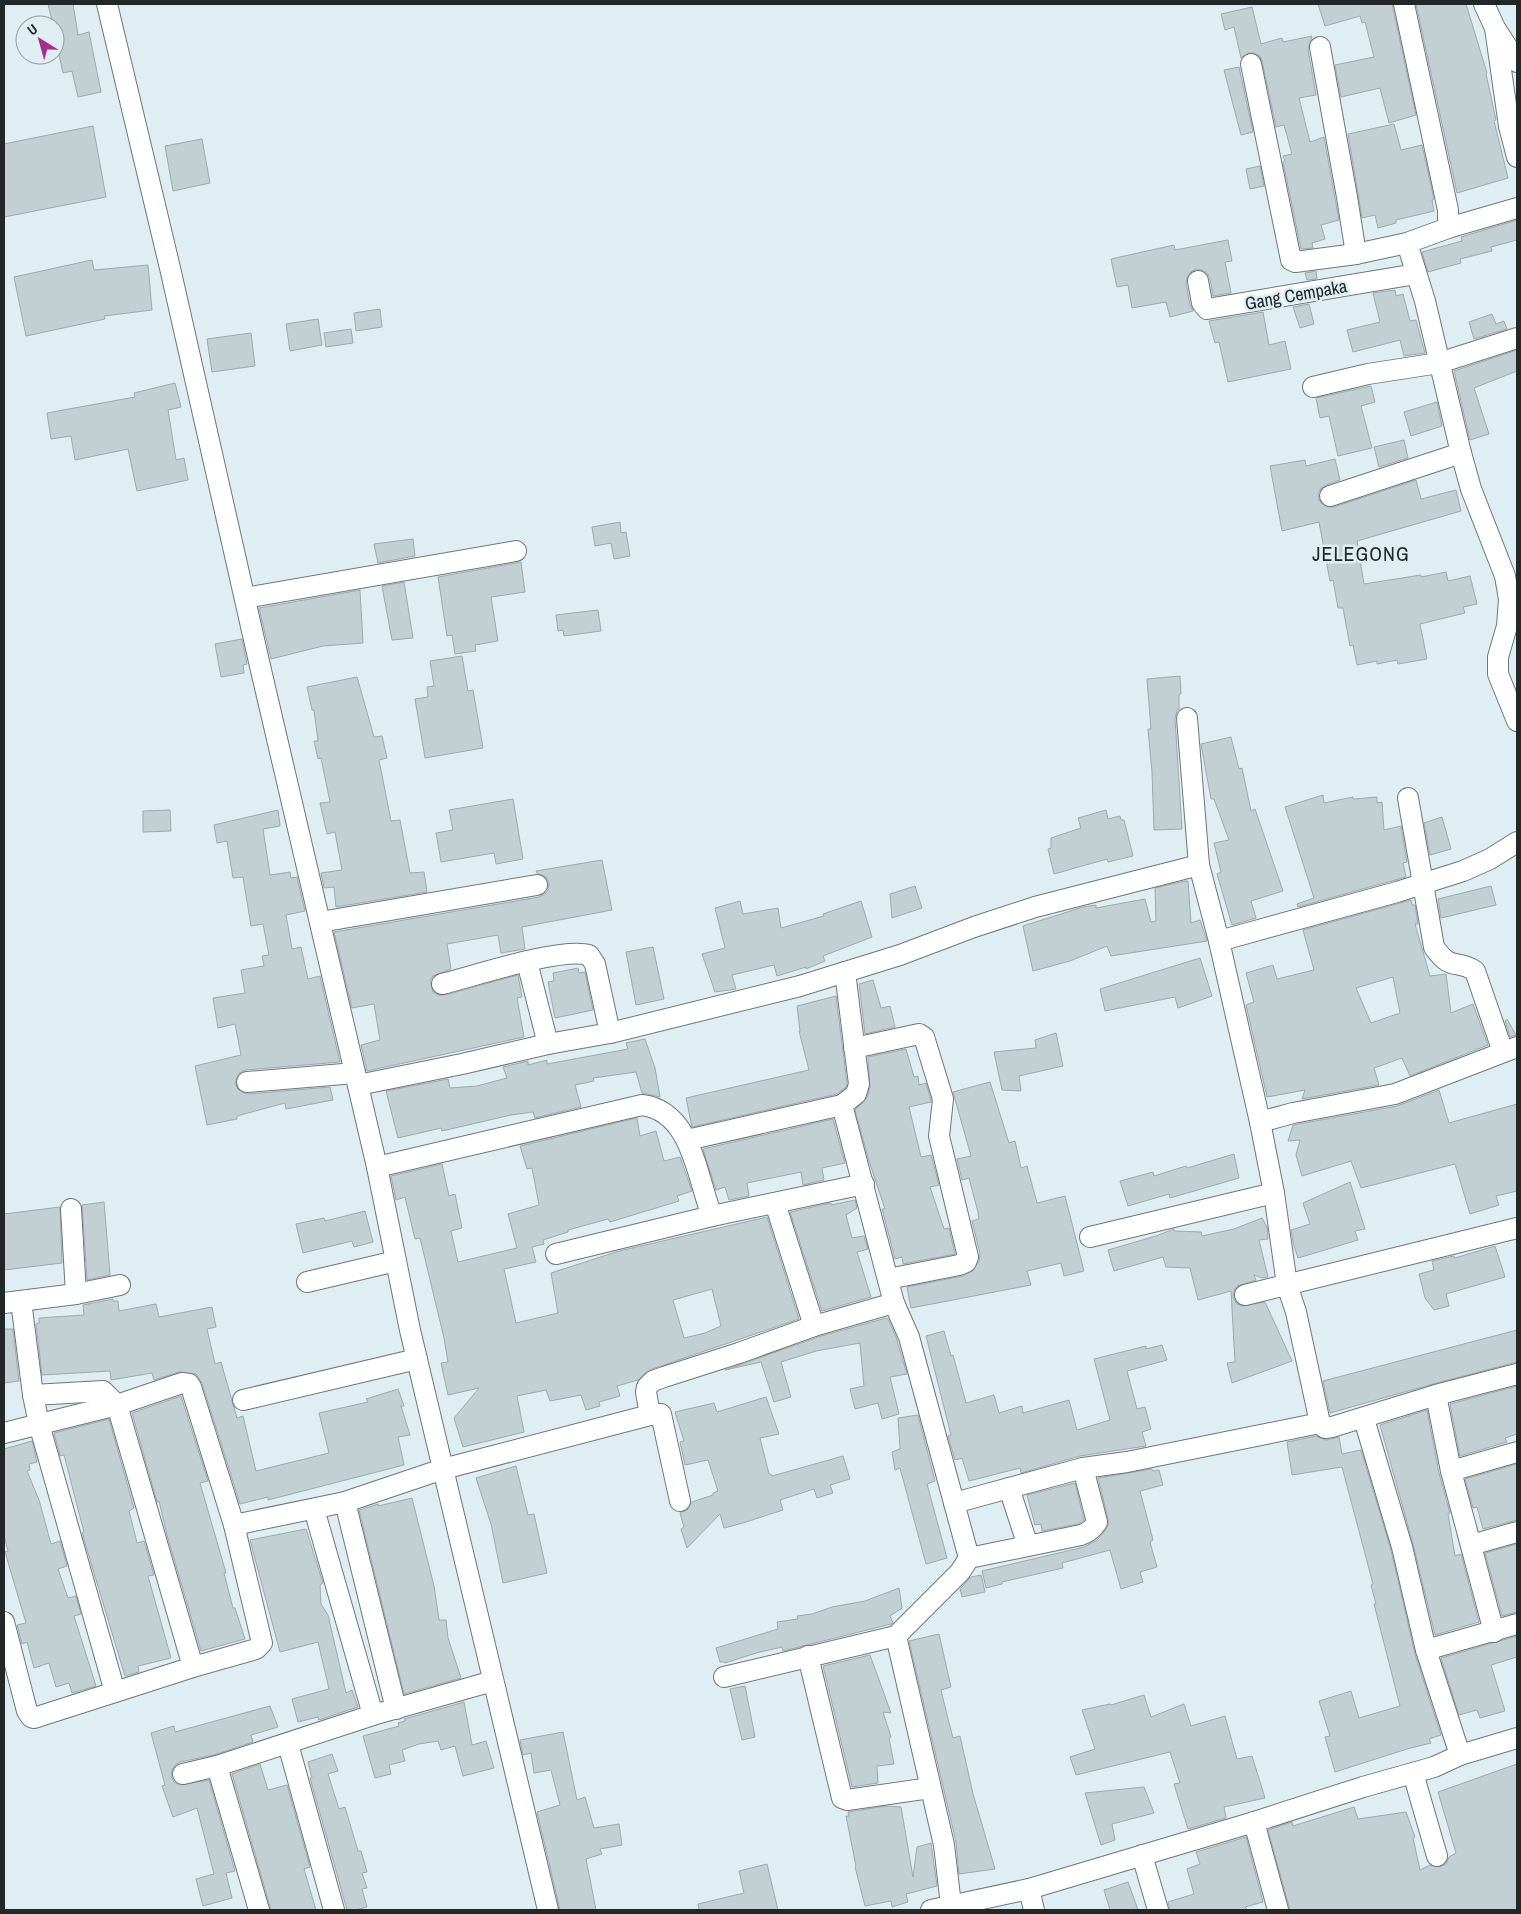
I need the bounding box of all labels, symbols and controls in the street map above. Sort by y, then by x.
north arrow [15,15,65,65]
text: U [23,20,41,39]
street label: Gang Cempaka [1243,273,1349,316]
district label: JELEGONG [1312,540,1410,567]

